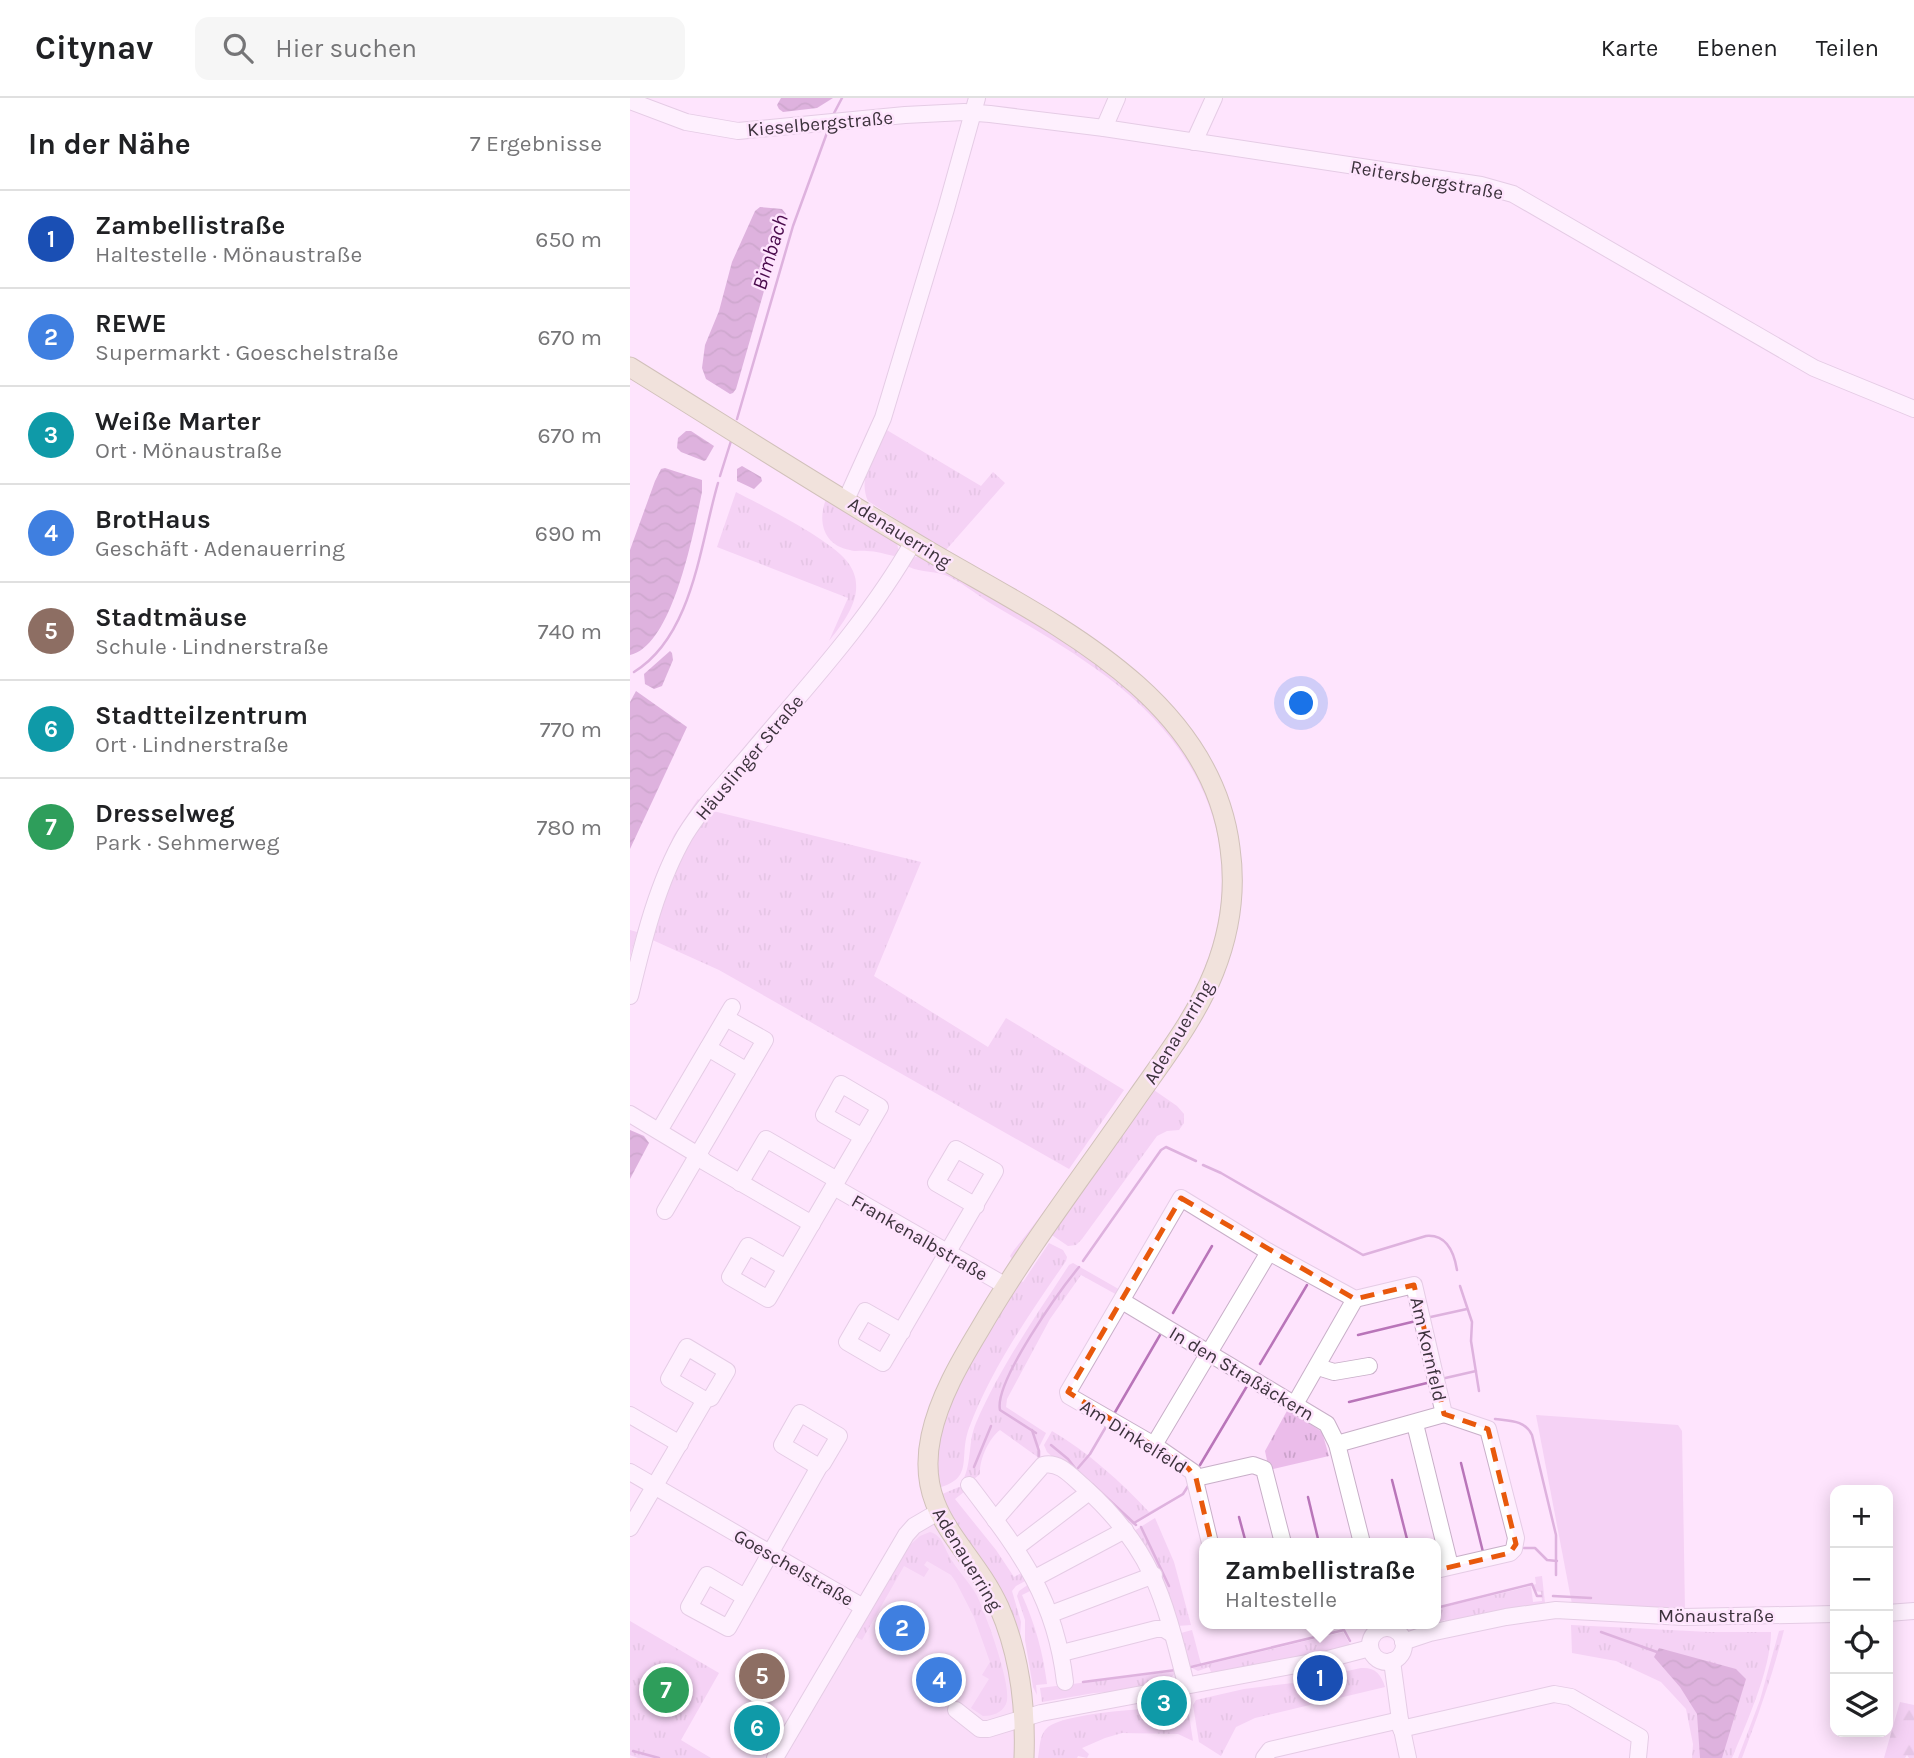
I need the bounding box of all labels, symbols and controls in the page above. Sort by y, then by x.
search box [195,17,685,80]
text: Citynav [35,29,153,67]
icon: search [219,29,257,67]
text: Hier suchen [275,33,417,64]
text: Karte [1601,34,1658,62]
text: Ebenen [1696,34,1778,62]
text: Teilen [1816,34,1879,62]
street label: Kieselbergstraße [746,107,894,141]
text: In der Nähe [28,126,191,162]
text: 7 Ergebnisse [470,130,602,157]
street label: Reitersbergstraße [1349,156,1505,204]
text: Zambellistraße [95,210,285,241]
water label: Bimbach [747,211,793,293]
text: 1 [47,226,55,253]
text: 650 m [535,226,602,253]
text: Haltestelle · Mönaustraße [95,241,362,268]
text: REWE [95,308,167,339]
text: 2 [44,324,58,351]
text: 670 m [537,324,602,351]
text: Supermarkt · Goeschelstraße [95,339,398,366]
text: Weiße Marter [95,406,261,437]
text: 3 [44,422,58,449]
text: 670 m [537,422,602,449]
text: Ort · Mönaustraße [95,437,282,464]
street label: Adenauerring [844,493,955,573]
text: BrotHaus [95,504,211,535]
text: 4 [44,520,58,547]
text: 690 m [535,520,602,547]
text: Geschäft · Adenauerring [95,535,345,562]
text: Stadtmäuse [95,602,247,633]
text: 5 [44,618,58,645]
text: 740 m [538,618,602,645]
text: Schule · Lindnerstraße [95,633,329,660]
your location [1284,686,1318,720]
street label: Häuslinger Straße [691,691,808,825]
text: Stadtteilzentrum [95,700,308,731]
text: 6 [44,716,58,743]
text: 770 m [540,716,602,743]
text: Ort · Lindnerstraße [95,731,289,758]
text: Dresselweg [95,798,235,829]
text: 7 [45,814,57,841]
text: 780 m [536,814,602,841]
text: Park · Sehmerweg [95,829,279,856]
street label: Adenauerring [1139,977,1218,1088]
street label: Frankenalbstraße [847,1190,992,1286]
street label: Am Kornfeld [1405,1295,1451,1403]
street label: In den Straßäckern [1165,1322,1318,1426]
street label: Am Dinkelfeld [1076,1395,1191,1478]
map controls [1830,1485,1893,1737]
button: + [1830,1485,1893,1548]
street label: Adenauerring [928,1504,1007,1615]
street label: Goeschelstraße [730,1525,857,1611]
popup [1199,1538,1441,1629]
button: − [1830,1548,1893,1611]
text: Zambellistraße [1225,1555,1415,1586]
text: Haltestelle [1225,1586,1337,1613]
pin: 2 [879,1602,925,1654]
street label: Mönaustraße [1658,1605,1774,1627]
button: locate [1830,1611,1893,1674]
pin: 5 [739,1650,785,1702]
pin: 1 [1297,1652,1343,1704]
pin: 4 [916,1654,962,1706]
pin: 7 [643,1664,689,1716]
button: layers [1830,1674,1893,1737]
pin: 3 [1141,1677,1187,1729]
pin: 6 [734,1702,780,1754]

